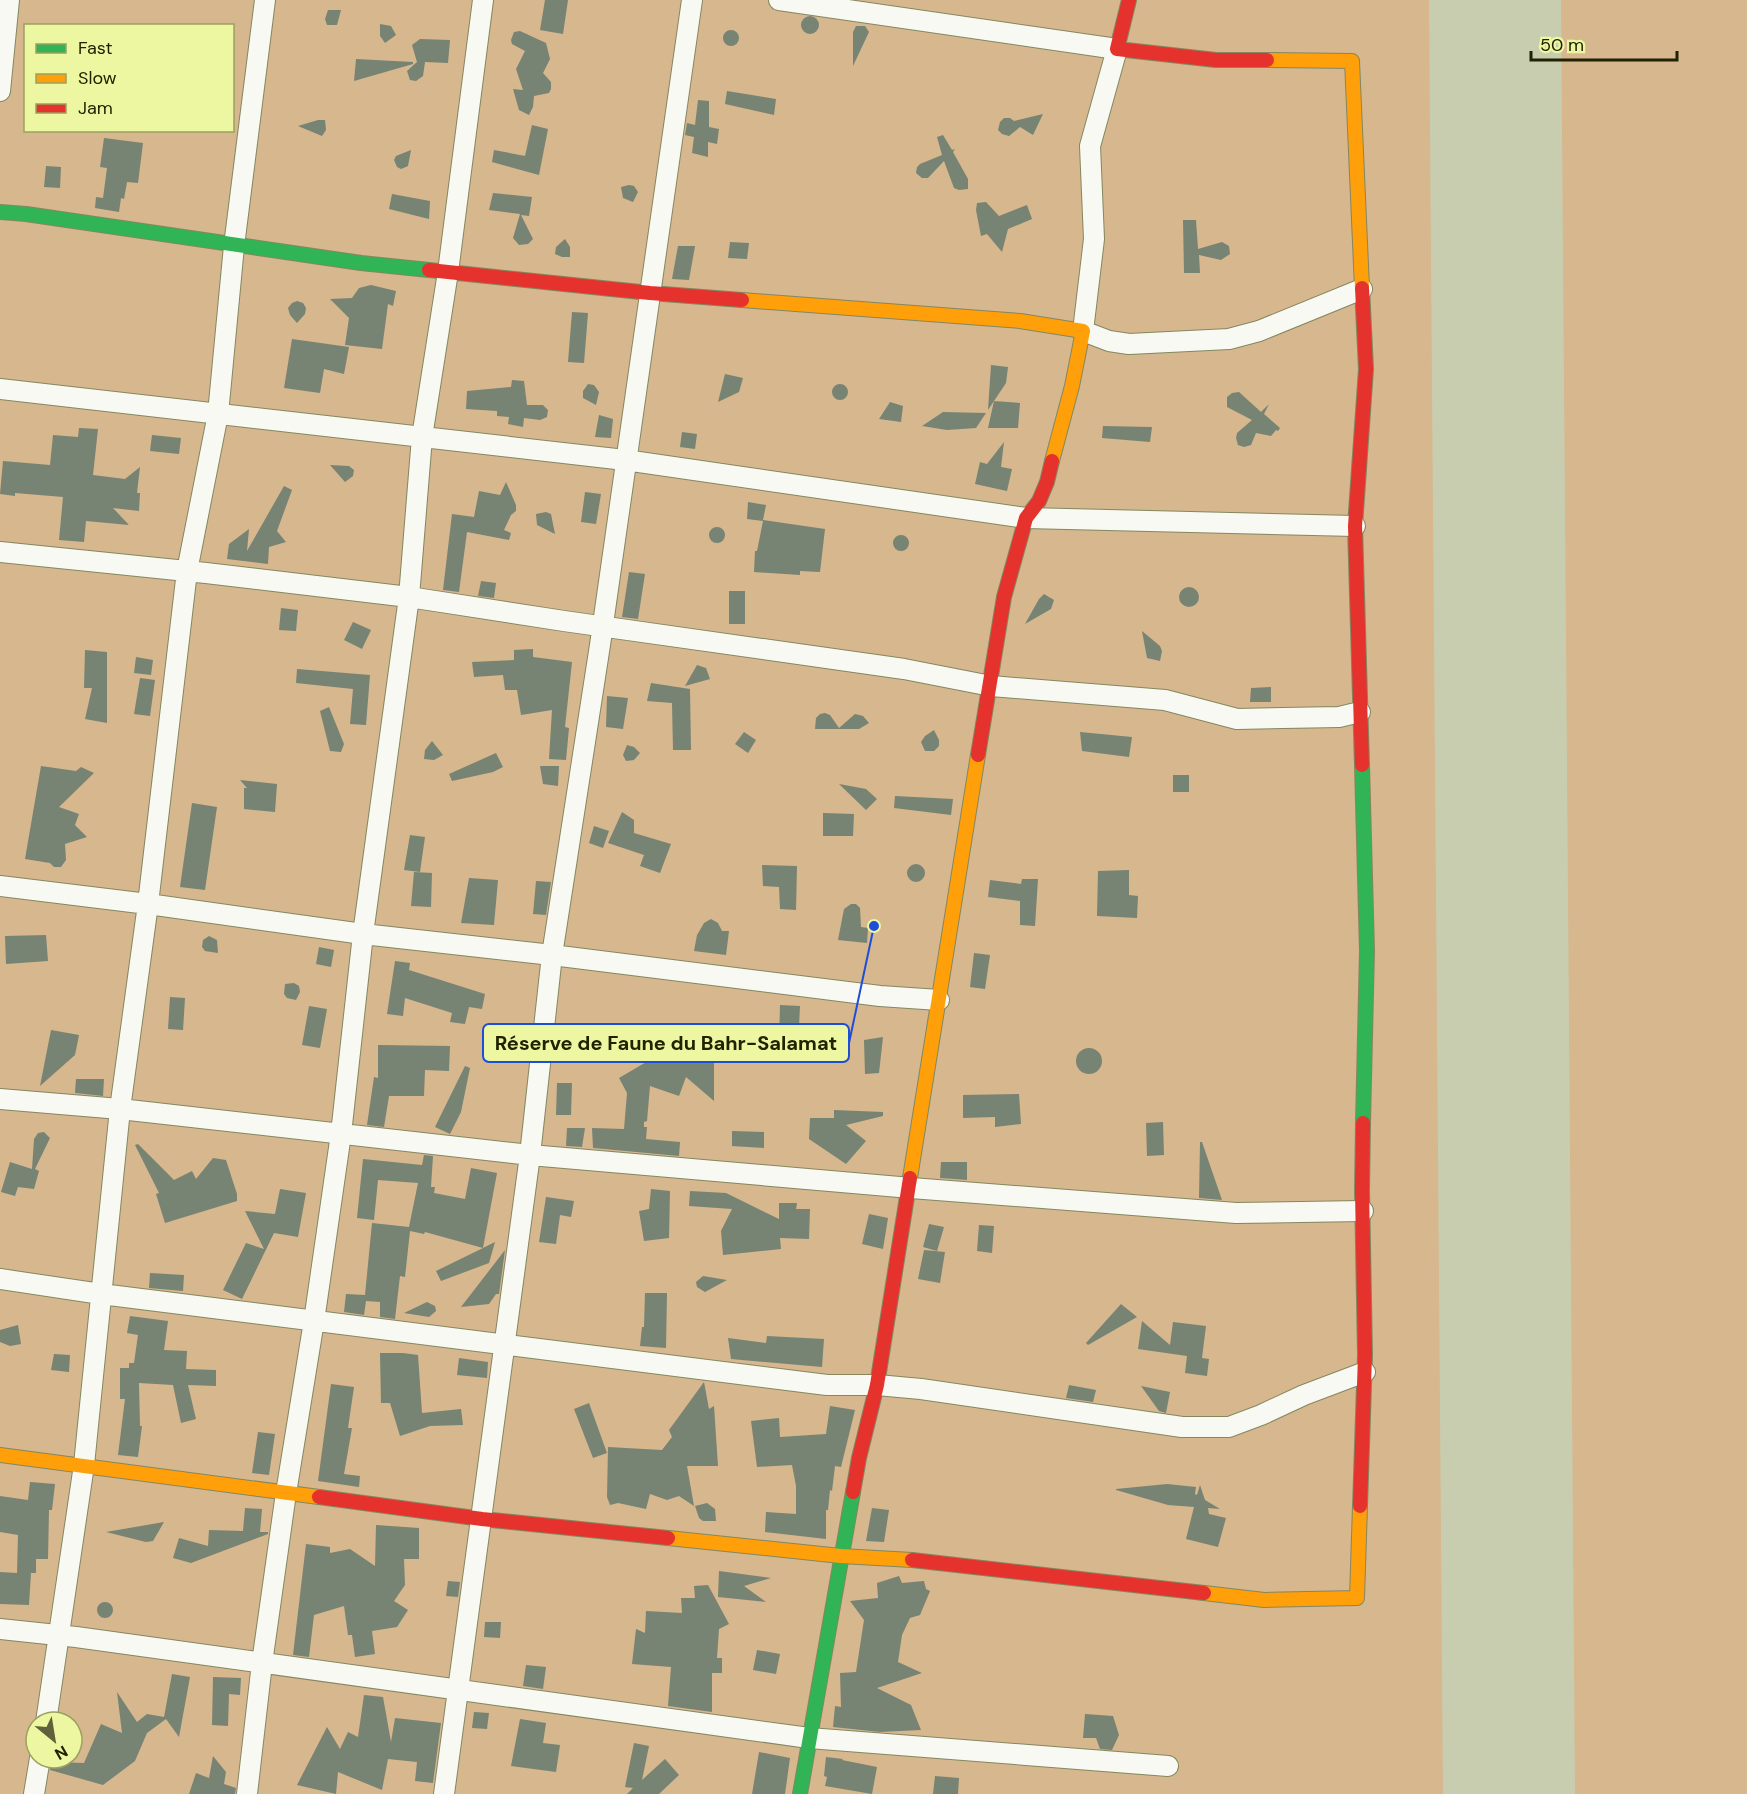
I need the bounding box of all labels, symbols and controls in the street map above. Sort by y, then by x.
legend [24,24,234,132]
scale bar [1531,24,1676,62]
text: 50 m [1540,33,1584,57]
text: Fast [78,36,113,60]
text: Slow [78,66,117,90]
text: Jam [78,96,113,120]
callout: Réserve de Faune du Bahr-Salamat [483,1024,849,1062]
text: Réserve de Faune du Bahr-Salamat [495,1030,837,1056]
north arrow [24,1710,84,1770]
text: N [51,1741,72,1765]

